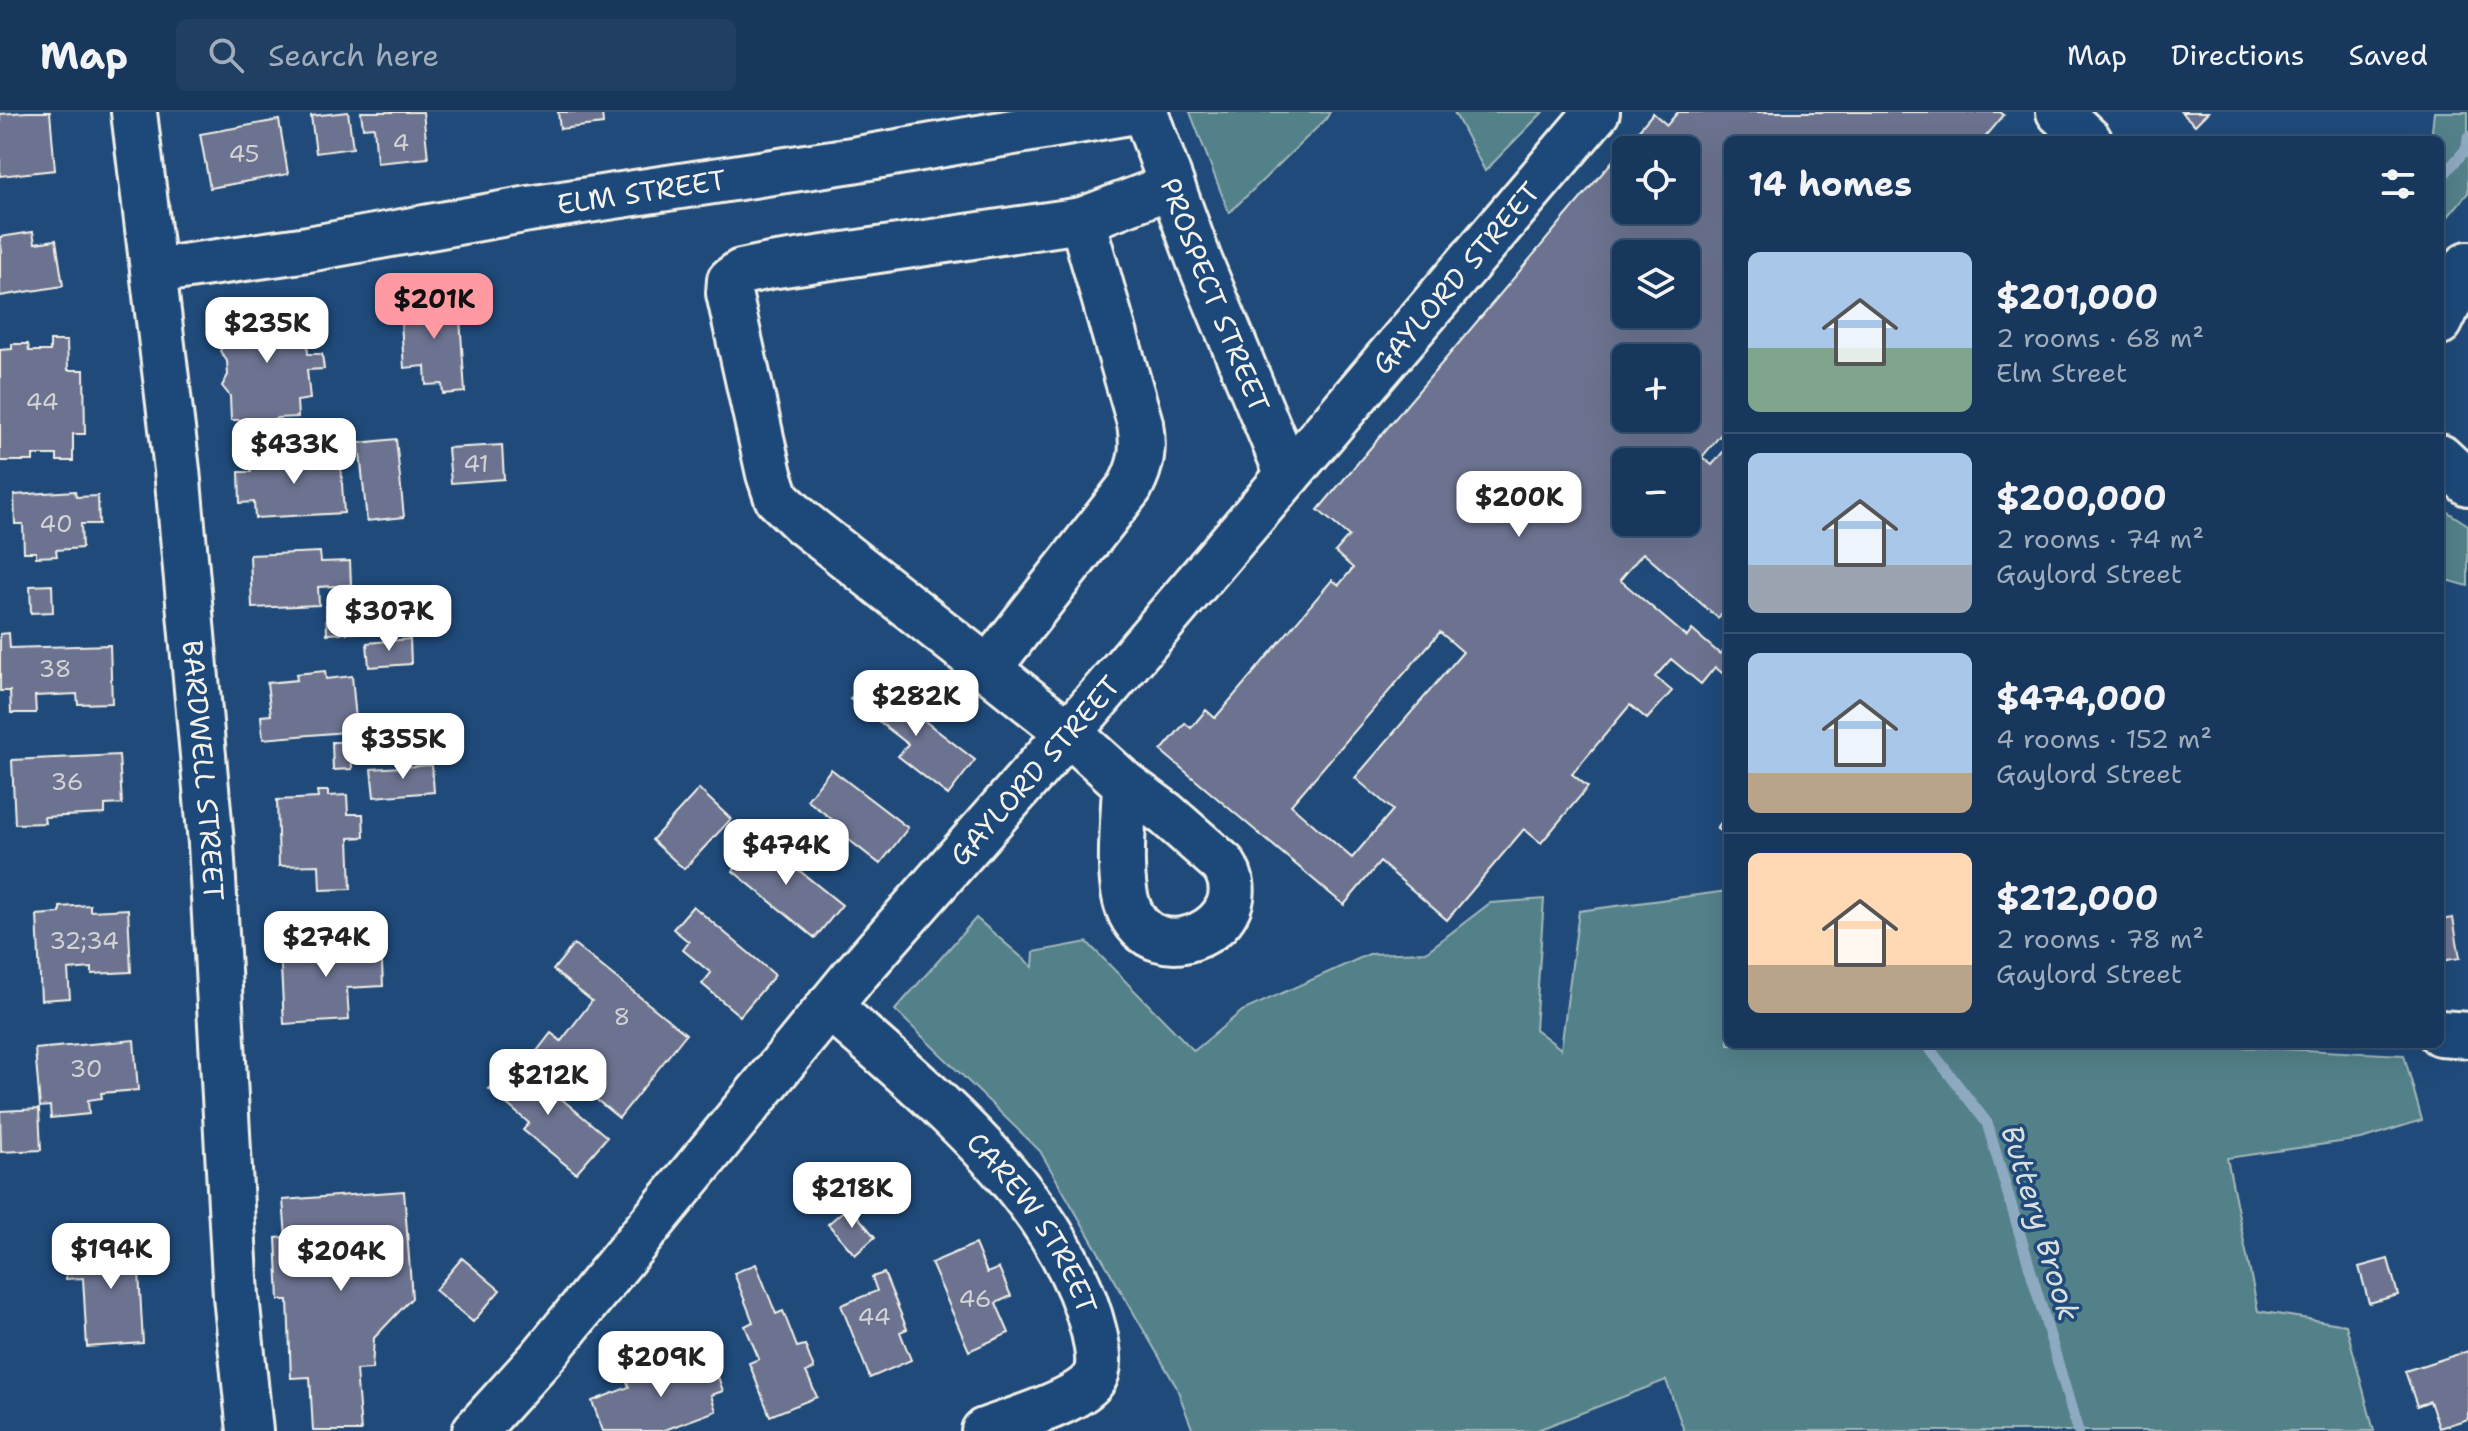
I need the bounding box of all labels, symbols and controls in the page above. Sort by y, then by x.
search box [176,19,736,91]
text: Map [40,30,128,81]
icon: search [204,33,248,77]
text: Search here [268,35,439,76]
text: Map [2067,36,2127,74]
text: Directions [2171,36,2305,74]
text: Saved [2349,36,2428,74]
house number: 4 [393,127,409,159]
map controls [1612,136,1700,536]
button: locate [1612,136,1700,224]
house number: 45 [229,138,259,170]
street label: ELM STREET [554,160,729,224]
text: 14 homes [1748,161,1912,207]
icon: filters [2376,162,2420,206]
street label: PROSPECT STREET [1152,172,1279,418]
street label: GAYLORD STREET [1363,174,1549,382]
button: layers [1612,240,1700,328]
pin: $201K [378,273,490,341]
text: $201,000 [1996,274,2158,320]
text: $201K [393,281,475,316]
icon: home [1812,284,1908,380]
pin: $235K [211,297,323,365]
text: $235K [223,305,311,340]
text: 2 rooms · 68 m² [1996,320,2204,355]
button: + [1612,344,1700,432]
text: Elm Street [1996,355,2127,390]
house number: 44 [26,386,58,418]
pin: $433K [238,418,350,486]
text: $433K [250,426,338,461]
house number: 41 [463,448,489,480]
button: − [1612,448,1700,536]
pin: $200K [1463,471,1575,539]
text: $200,000 [1996,475,2167,521]
text: $200K [1474,479,1564,514]
icon: home [1812,485,1908,581]
house number: 40 [39,508,73,540]
text: 2 rooms · 74 m² [1996,521,2204,556]
text: Gaylord Street [1996,556,2182,591]
pin: $307K [333,585,445,653]
text: $307K [344,593,434,628]
street label: BARDWELL STREET [174,638,233,902]
house number: 38 [39,653,71,685]
street label: GAYLORD STREET [941,667,1129,874]
pin: $282K [860,670,972,738]
text: $474,000 [1996,675,2167,721]
text: $282K [872,678,960,713]
icon: home [1812,685,1908,781]
pin: $355K [347,713,459,781]
text: $355K [360,721,446,756]
text: 4 rooms · 152 m² [1996,721,2212,756]
text: Gaylord Street [1996,756,2182,791]
house number: 36 [51,766,84,798]
pin: $474K [730,819,842,887]
text: $474K [742,827,830,862]
text: $212,000 [1996,875,2158,921]
icon: home [1812,885,1908,981]
pin: $274K [270,911,382,979]
text: $274K [282,919,370,954]
text: 2 rooms · 78 m² [1996,921,2204,956]
house number: 32;34 [49,925,119,957]
text: Gaylord Street [1996,956,2182,991]
house number: 8 [614,1001,630,1033]
pin: $212K [492,1049,604,1117]
house number: 30 [69,1053,103,1085]
text: $212K [507,1057,589,1092]
water label: Buttery Brook [1991,1120,2090,1326]
street label: CAREW STREET [958,1123,1106,1318]
pin: $218K [796,1162,908,1230]
text: $218K [811,1170,893,1205]
pin: $194K [55,1223,167,1291]
pin: $204K [285,1225,397,1293]
text: $194K [70,1231,152,1266]
text: $204K [296,1233,386,1268]
house number: 46 [958,1283,992,1315]
house number: 44 [858,1301,890,1333]
pin: $209K [605,1331,717,1399]
text: $209K [617,1339,705,1374]

